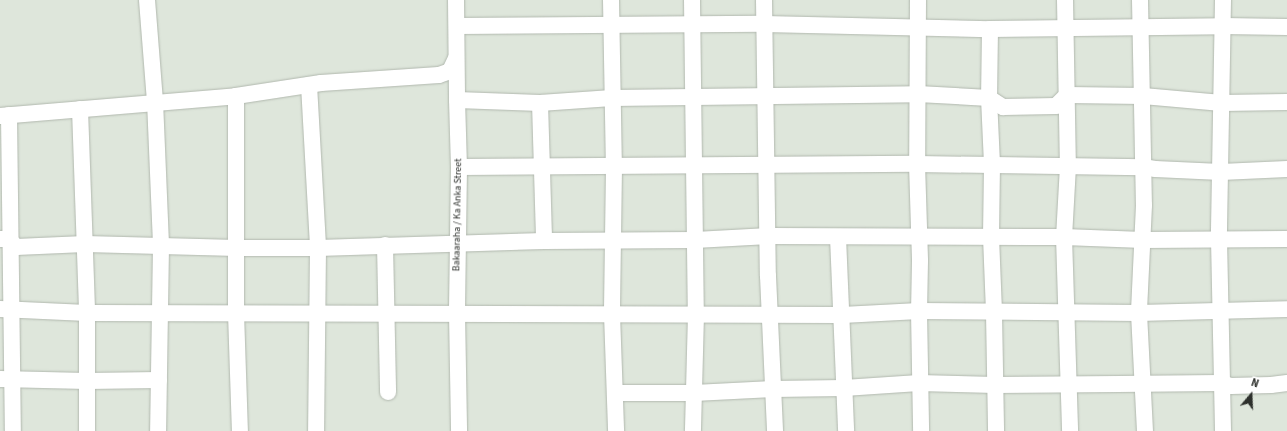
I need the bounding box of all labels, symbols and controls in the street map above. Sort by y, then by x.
street label: Bakaaraha / Ka Anka Street [451,159,465,271]
north arrow [1231,375,1271,415]
text: N [1249,375,1261,391]

